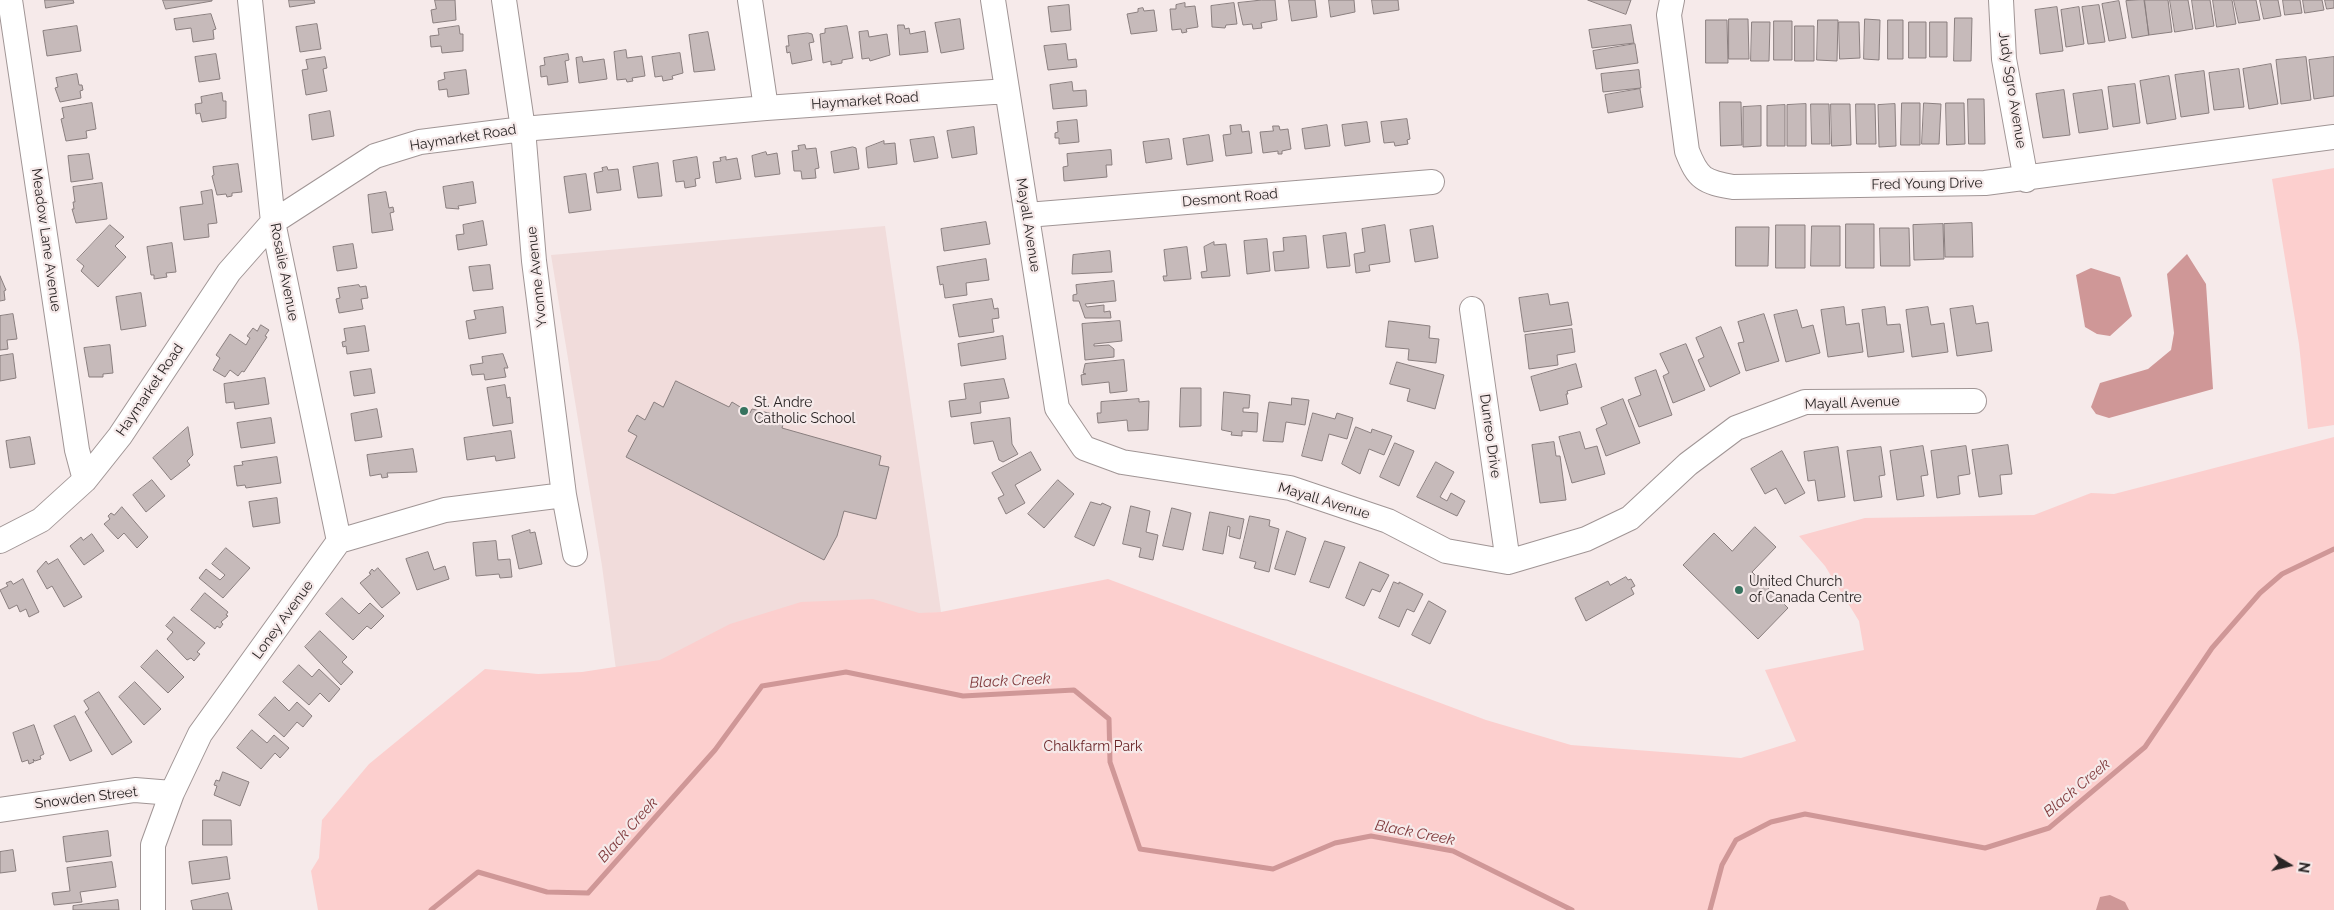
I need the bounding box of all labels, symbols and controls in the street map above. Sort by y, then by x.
street label: Judy Sgro Avenue [1994,31,2030,149]
street label: Haymarket Road [811,89,919,113]
street label: Haymarket Road [408,121,518,155]
street label: Meadow Lane Avenue [28,167,64,313]
street label: Fred Young Drive [1871,175,1983,193]
street label: Mayall Avenue [1012,177,1044,273]
street label: Desmont Road [1181,185,1279,211]
street label: Rosalie Avenue [266,222,302,322]
street label: Yvonne Avenue [523,226,551,328]
street label: Haymarket Road [113,341,187,439]
street label: Dunreo Drive [1476,393,1504,479]
street label: Mayall Avenue [1804,393,1900,413]
place label: St. Andre Catholic School [754,395,855,428]
marker: St. Andre Catholic School [738,405,750,417]
street label: Mayall Avenue [1276,479,1372,523]
place label: United Church of Canada Centre [1749,574,1862,606]
street label: Loney Avenue [249,578,317,662]
marker: United Church of Canada Centre [1733,584,1745,596]
water label: Black Creek [969,670,1051,692]
park label: Chalkfarm Park [1044,739,1142,755]
water label: Black Creek [2040,755,2114,821]
street label: Snowden Street [34,783,138,813]
water label: Black Creek [594,794,662,866]
water label: Black Creek [1374,816,1456,850]
north arrow [2264,840,2314,890]
text: N [2295,861,2313,874]

